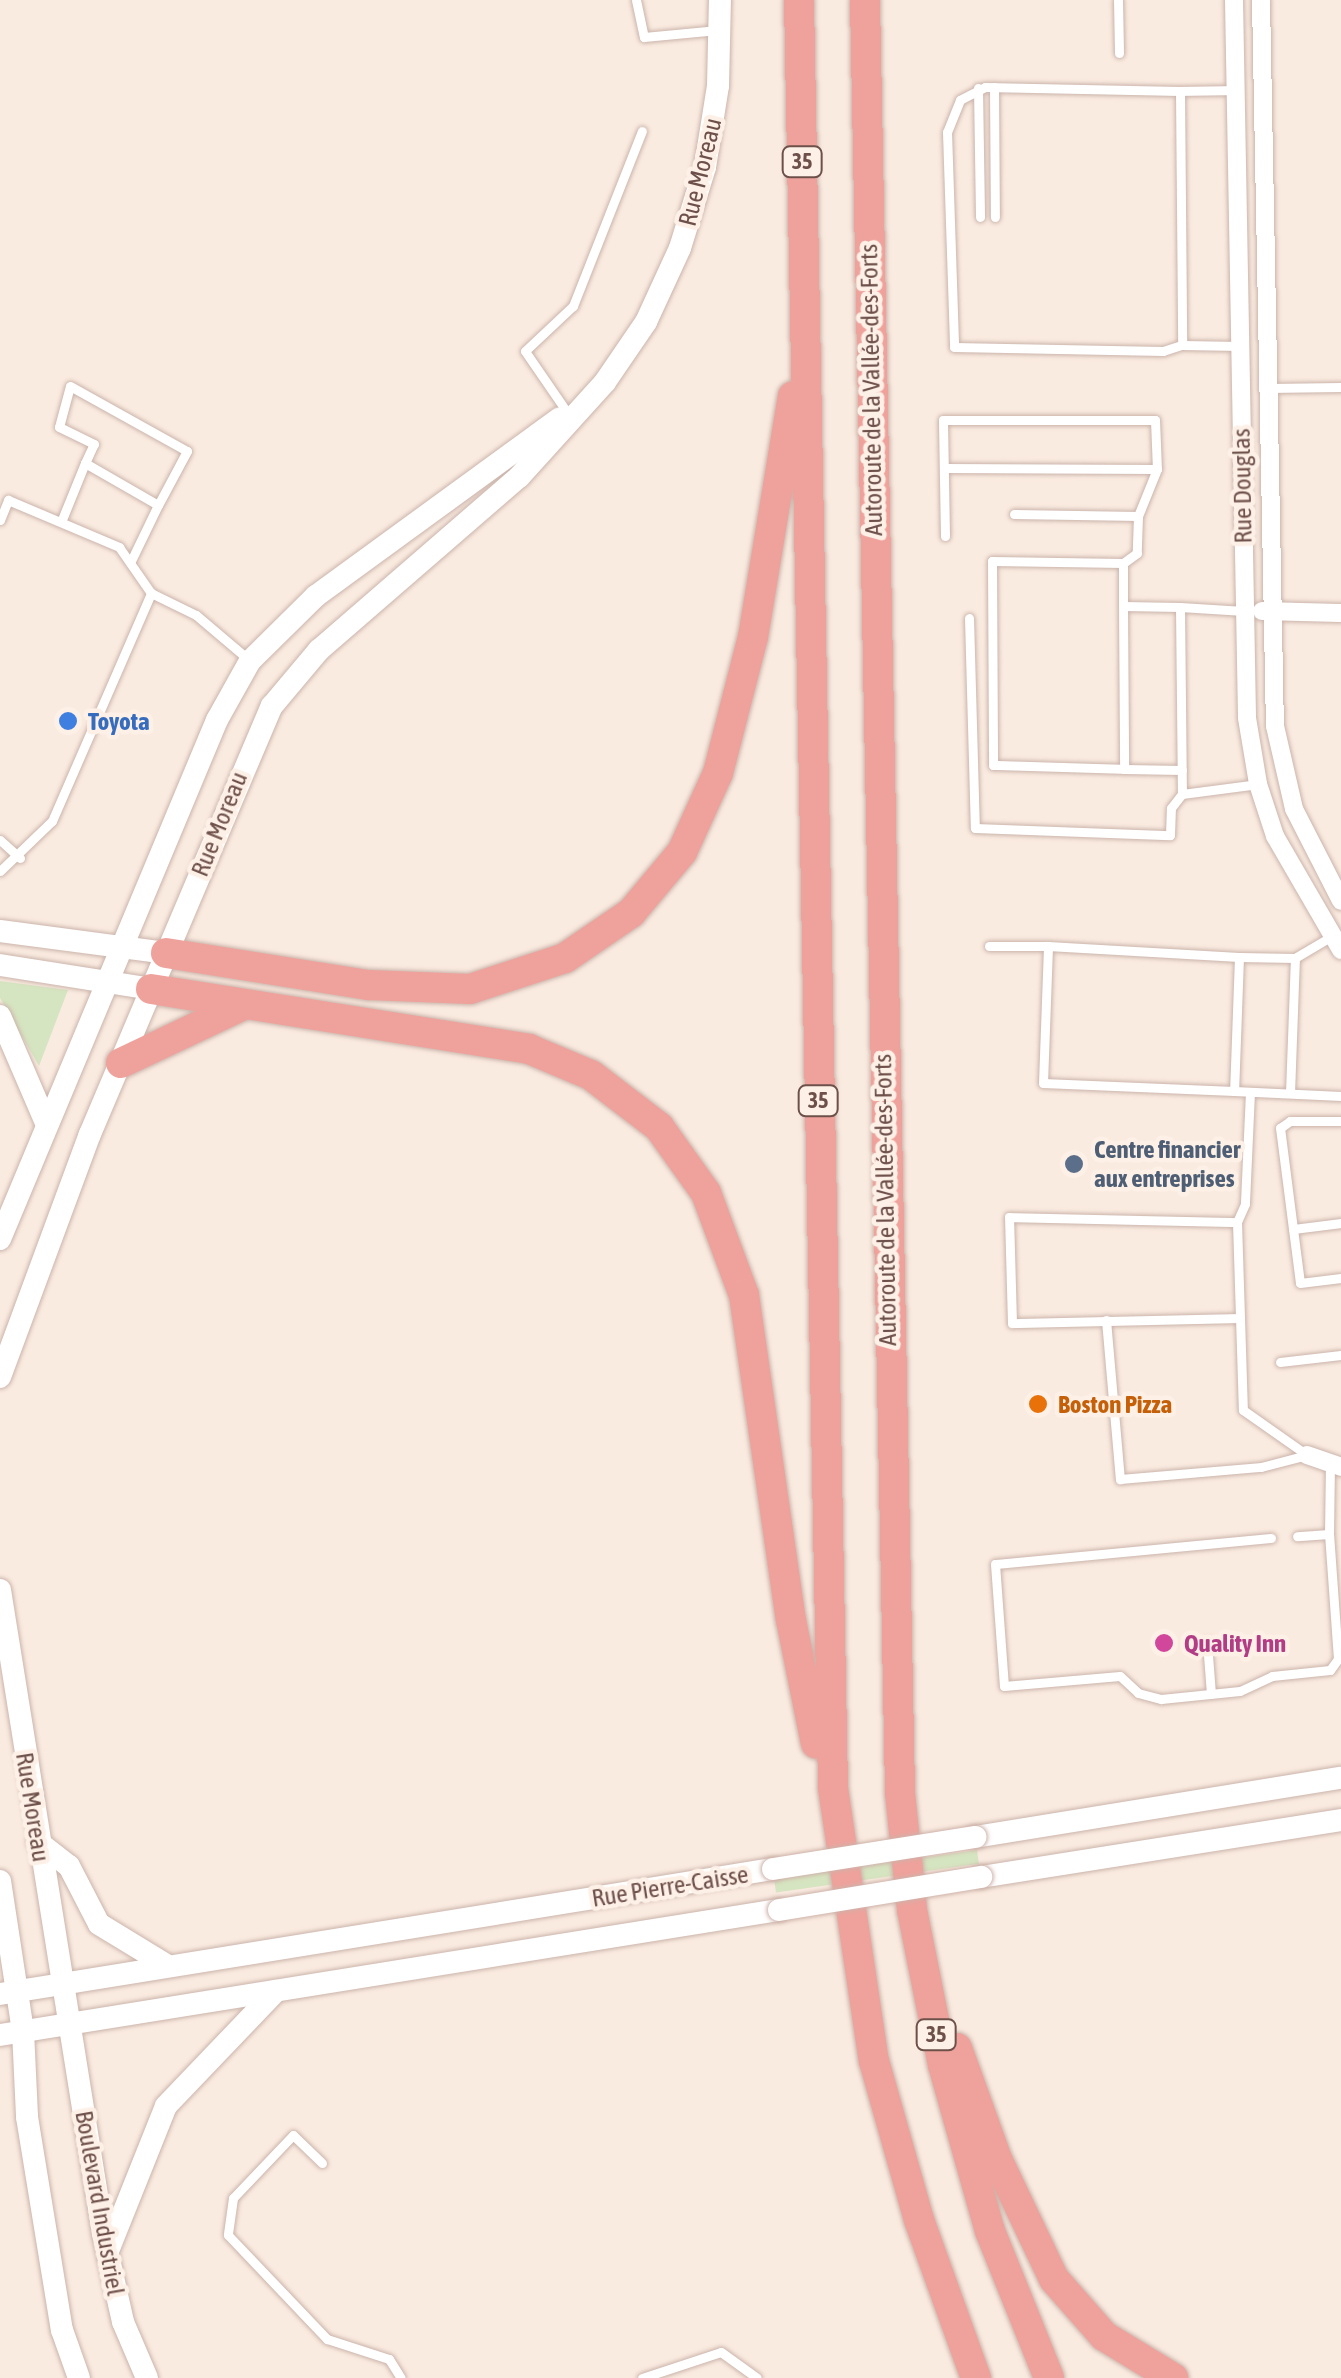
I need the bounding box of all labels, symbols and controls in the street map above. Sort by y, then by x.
street label: Rue Moreau [672,115,728,229]
road number: 35 [780,145,824,179]
street label: Autoroute de la Vallée-des-Forts [853,244,889,536]
street label: Rue Douglas [1226,428,1258,544]
place label: Toyota [88,706,150,736]
marker: Toyota [57,710,79,732]
street label: Rue Moreau [184,767,254,881]
street label: Autoroute de la Vallée-des-Forts [867,1054,903,1346]
road number: 35 [796,1084,840,1118]
place label: Centre financier aux entreprises [1094,1135,1240,1194]
marker: Centre financier aux entreprises [1063,1153,1085,1175]
place label: Boston Pizza [1058,1389,1172,1419]
marker: Boston Pizza [1027,1393,1049,1415]
place label: Quality Inn [1184,1628,1286,1658]
marker: Quality Inn [1153,1632,1175,1654]
street label: Rue Moreau [10,1750,56,1864]
street label: Rue Pierre-Caisse [590,1859,750,1913]
road number: 35 [914,2018,958,2052]
street label: Boulevard Industriel [69,2108,131,2298]

